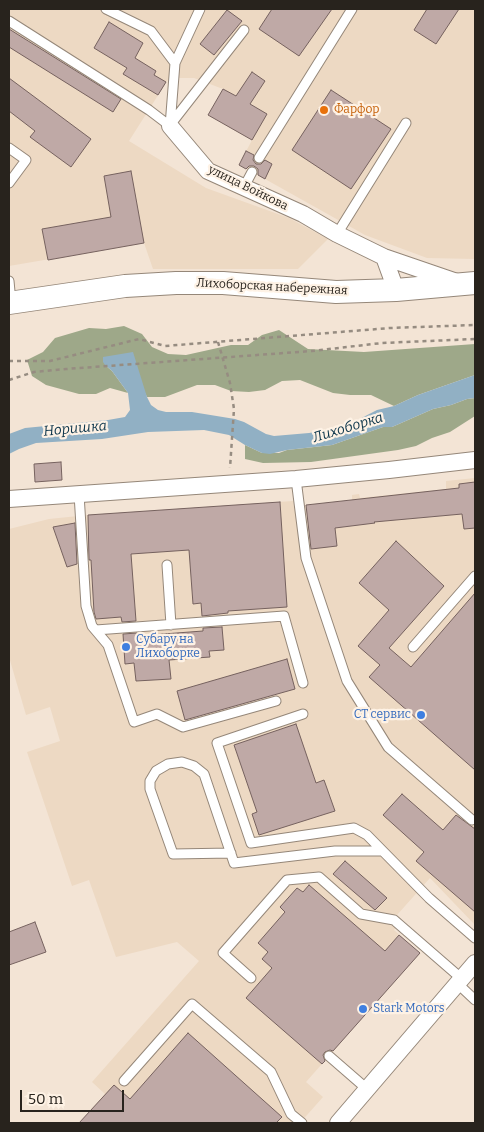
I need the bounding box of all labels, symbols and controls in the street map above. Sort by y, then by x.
place label: Фарфор [334,103,379,117]
marker: Фарфор [318,104,330,116]
street label: улица Войкова [206,162,290,214]
street label: Лихоборская набережная [196,276,348,298]
water label: Лихоборка [311,409,385,447]
water label: Норишка [43,418,107,440]
place label: Субару на Лихоборке [136,633,200,661]
marker: Субару на Лихоборке [120,641,132,653]
place label: СТ сервис [354,708,411,722]
marker: СТ сервис [415,709,427,721]
place label: Stark Motors [373,1002,444,1016]
marker: Stark Motors [357,1003,369,1015]
scale bar [22,1080,126,1112]
text: 50 m [28,1090,63,1108]

